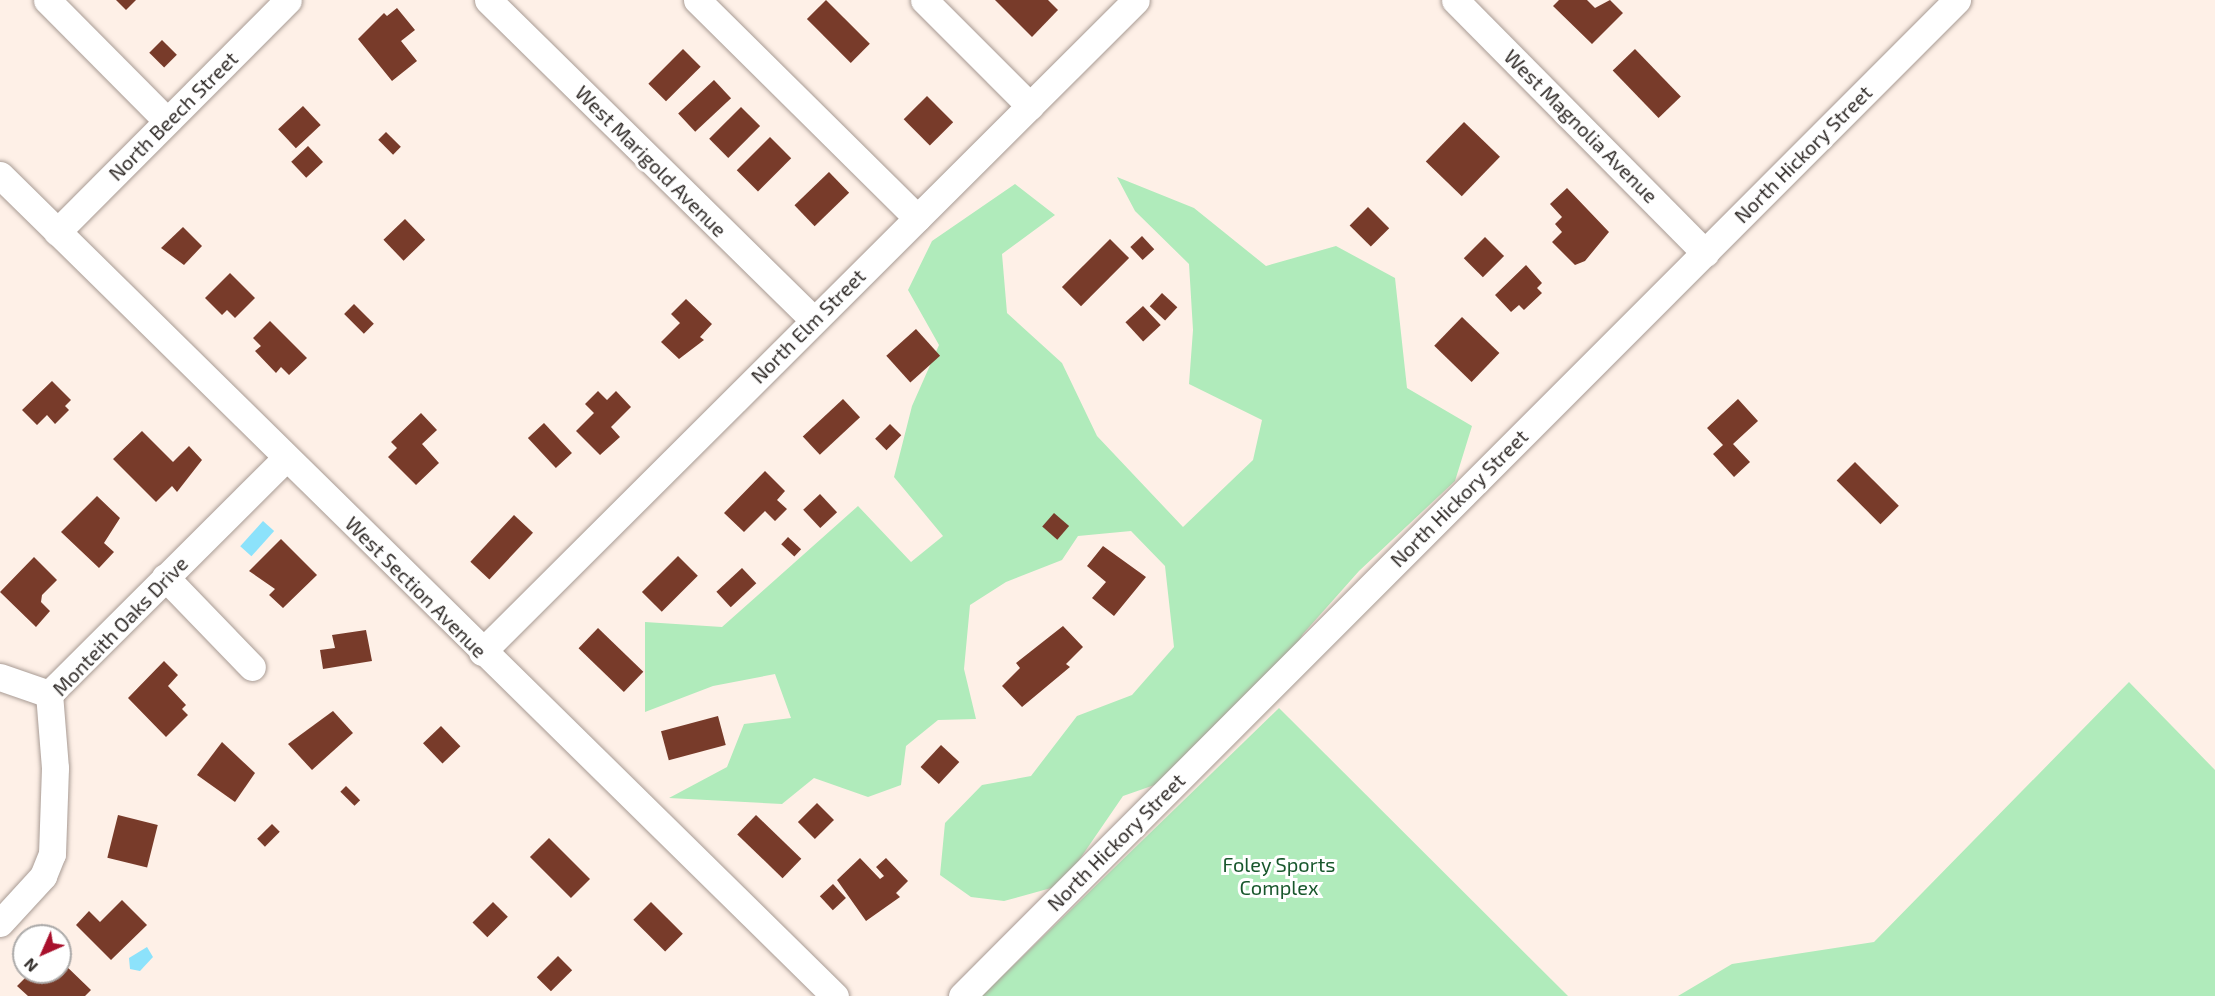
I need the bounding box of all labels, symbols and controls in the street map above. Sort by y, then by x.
street label: West Magnolia Avenue [1499,44,1663,208]
street label: North Beech Street [104,47,242,185]
street label: West Marigold Avenue [570,80,732,242]
street label: North Hickory Street [1729,80,1877,228]
street label: North Elm Street [746,264,870,388]
street label: North Hickory Street [1385,424,1533,572]
street label: West Section Avenue [340,511,492,663]
street label: Monteith Oaks Drive [47,551,193,701]
street label: North Hickory Street [1042,768,1190,916]
park label: Foley Sports Complex [1222,853,1336,900]
north arrow [12,924,72,984]
text: N [20,955,41,976]

